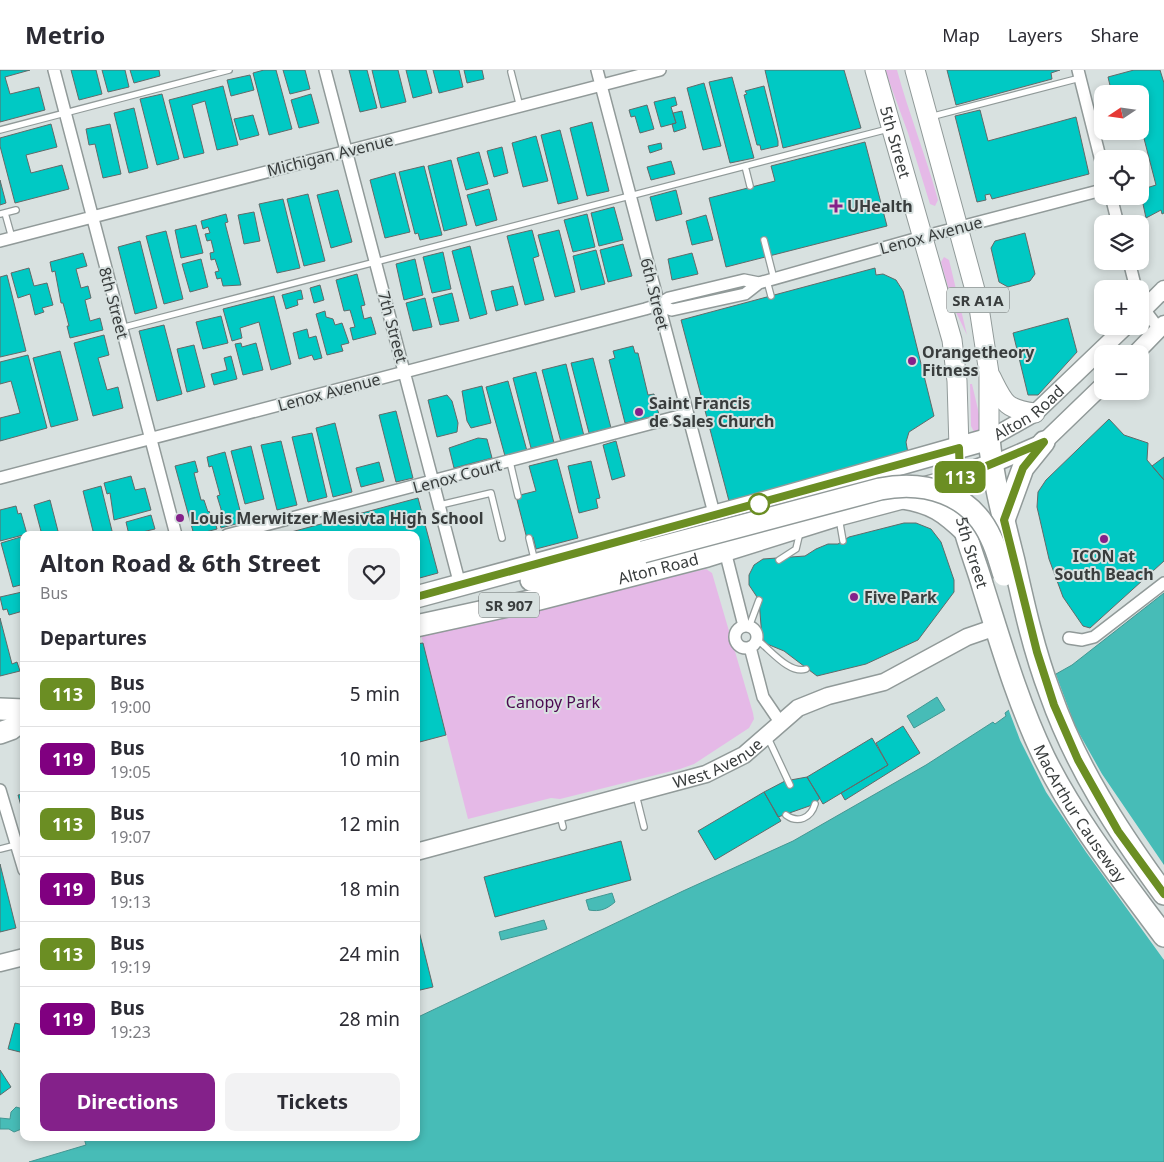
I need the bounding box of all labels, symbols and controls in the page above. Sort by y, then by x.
text: Metrio [25,18,105,51]
text: Map [942,23,980,47]
text: Layers [1008,23,1063,47]
text: Share [1091,23,1139,47]
north arrow [1094,85,1149,140]
map controls [1094,85,1149,400]
street label: 5th Street [875,104,916,181]
street label: Michigan Avenue [265,129,395,181]
button: locate [1094,150,1149,205]
place label: UHealth [847,195,913,217]
marker: UHealth [829,199,843,213]
street label: Lenox Avenue [877,211,985,259]
button: layers [1094,215,1149,270]
street label: 6th Street [635,256,675,333]
street label: 8th Street [94,265,134,342]
button: + [1094,280,1149,335]
road number: SR A1A [947,288,1009,312]
street label: 7th Street [373,289,413,366]
place label: Orangetheory Fitness [922,341,1035,381]
button: − [1094,345,1149,400]
marker: Orangetheory Fitness [906,355,918,367]
street label: Lenox Avenue [275,368,383,416]
street label: Alton Road [990,380,1069,445]
place label: Saint Francis de Sales Church [649,392,774,432]
marker: Saint Francis de Sales Church [633,406,645,418]
street label: Lenox Court [410,453,504,498]
line badge: 113 [931,461,989,493]
text: 113 [945,465,975,489]
unlabelled marker [748,493,770,515]
place label: Louis Merwitzer Mesivta High School [190,507,484,529]
marker: Louis Merwitzer Mesivta High School [174,512,186,524]
street label: 5th Street [951,515,994,591]
marker: ICON at South Beach [1098,533,1110,545]
place label: ICON at South Beach [1054,545,1154,585]
text: Alton Road & 6th Street [40,546,321,579]
button: heart [348,548,400,600]
street label: Alton Road [616,548,701,589]
text: Bus [40,582,68,604]
place label: Five Park [864,586,937,608]
marker: Five Park [848,591,860,603]
road number: SR 907 [479,592,539,618]
text: Departures [40,625,147,651]
text: Bus [110,670,145,696]
text: 5 min [350,681,400,707]
text: 113 [52,682,83,706]
park label: Canopy Park [506,691,601,713]
text: 19:00 [110,696,151,718]
street label: West Avenue [670,733,767,793]
text: Bus [110,735,145,761]
street label: MacArthur Causeway [1029,741,1132,888]
text: 10 min [339,746,400,772]
text: 119 [52,747,83,771]
text: 19:05 [110,761,151,783]
text: Bus [110,800,145,826]
text: 12 min [339,811,400,837]
text: 113 [52,812,83,836]
text: 19:07 [110,826,151,848]
text: Bus [110,865,145,891]
text: 18 min [339,876,400,902]
text: 119 [52,877,83,901]
text: 19:13 [110,891,151,913]
text: Bus [110,930,145,956]
text: 24 min [339,941,400,967]
text: 113 [52,942,83,966]
text: 19:19 [110,956,151,978]
text: Bus [110,995,145,1021]
text: 28 min [339,1006,400,1032]
text: 119 [52,1007,83,1031]
text: 19:23 [110,1021,151,1043]
button: Directions [40,1073,215,1131]
button: Tickets [225,1073,400,1131]

